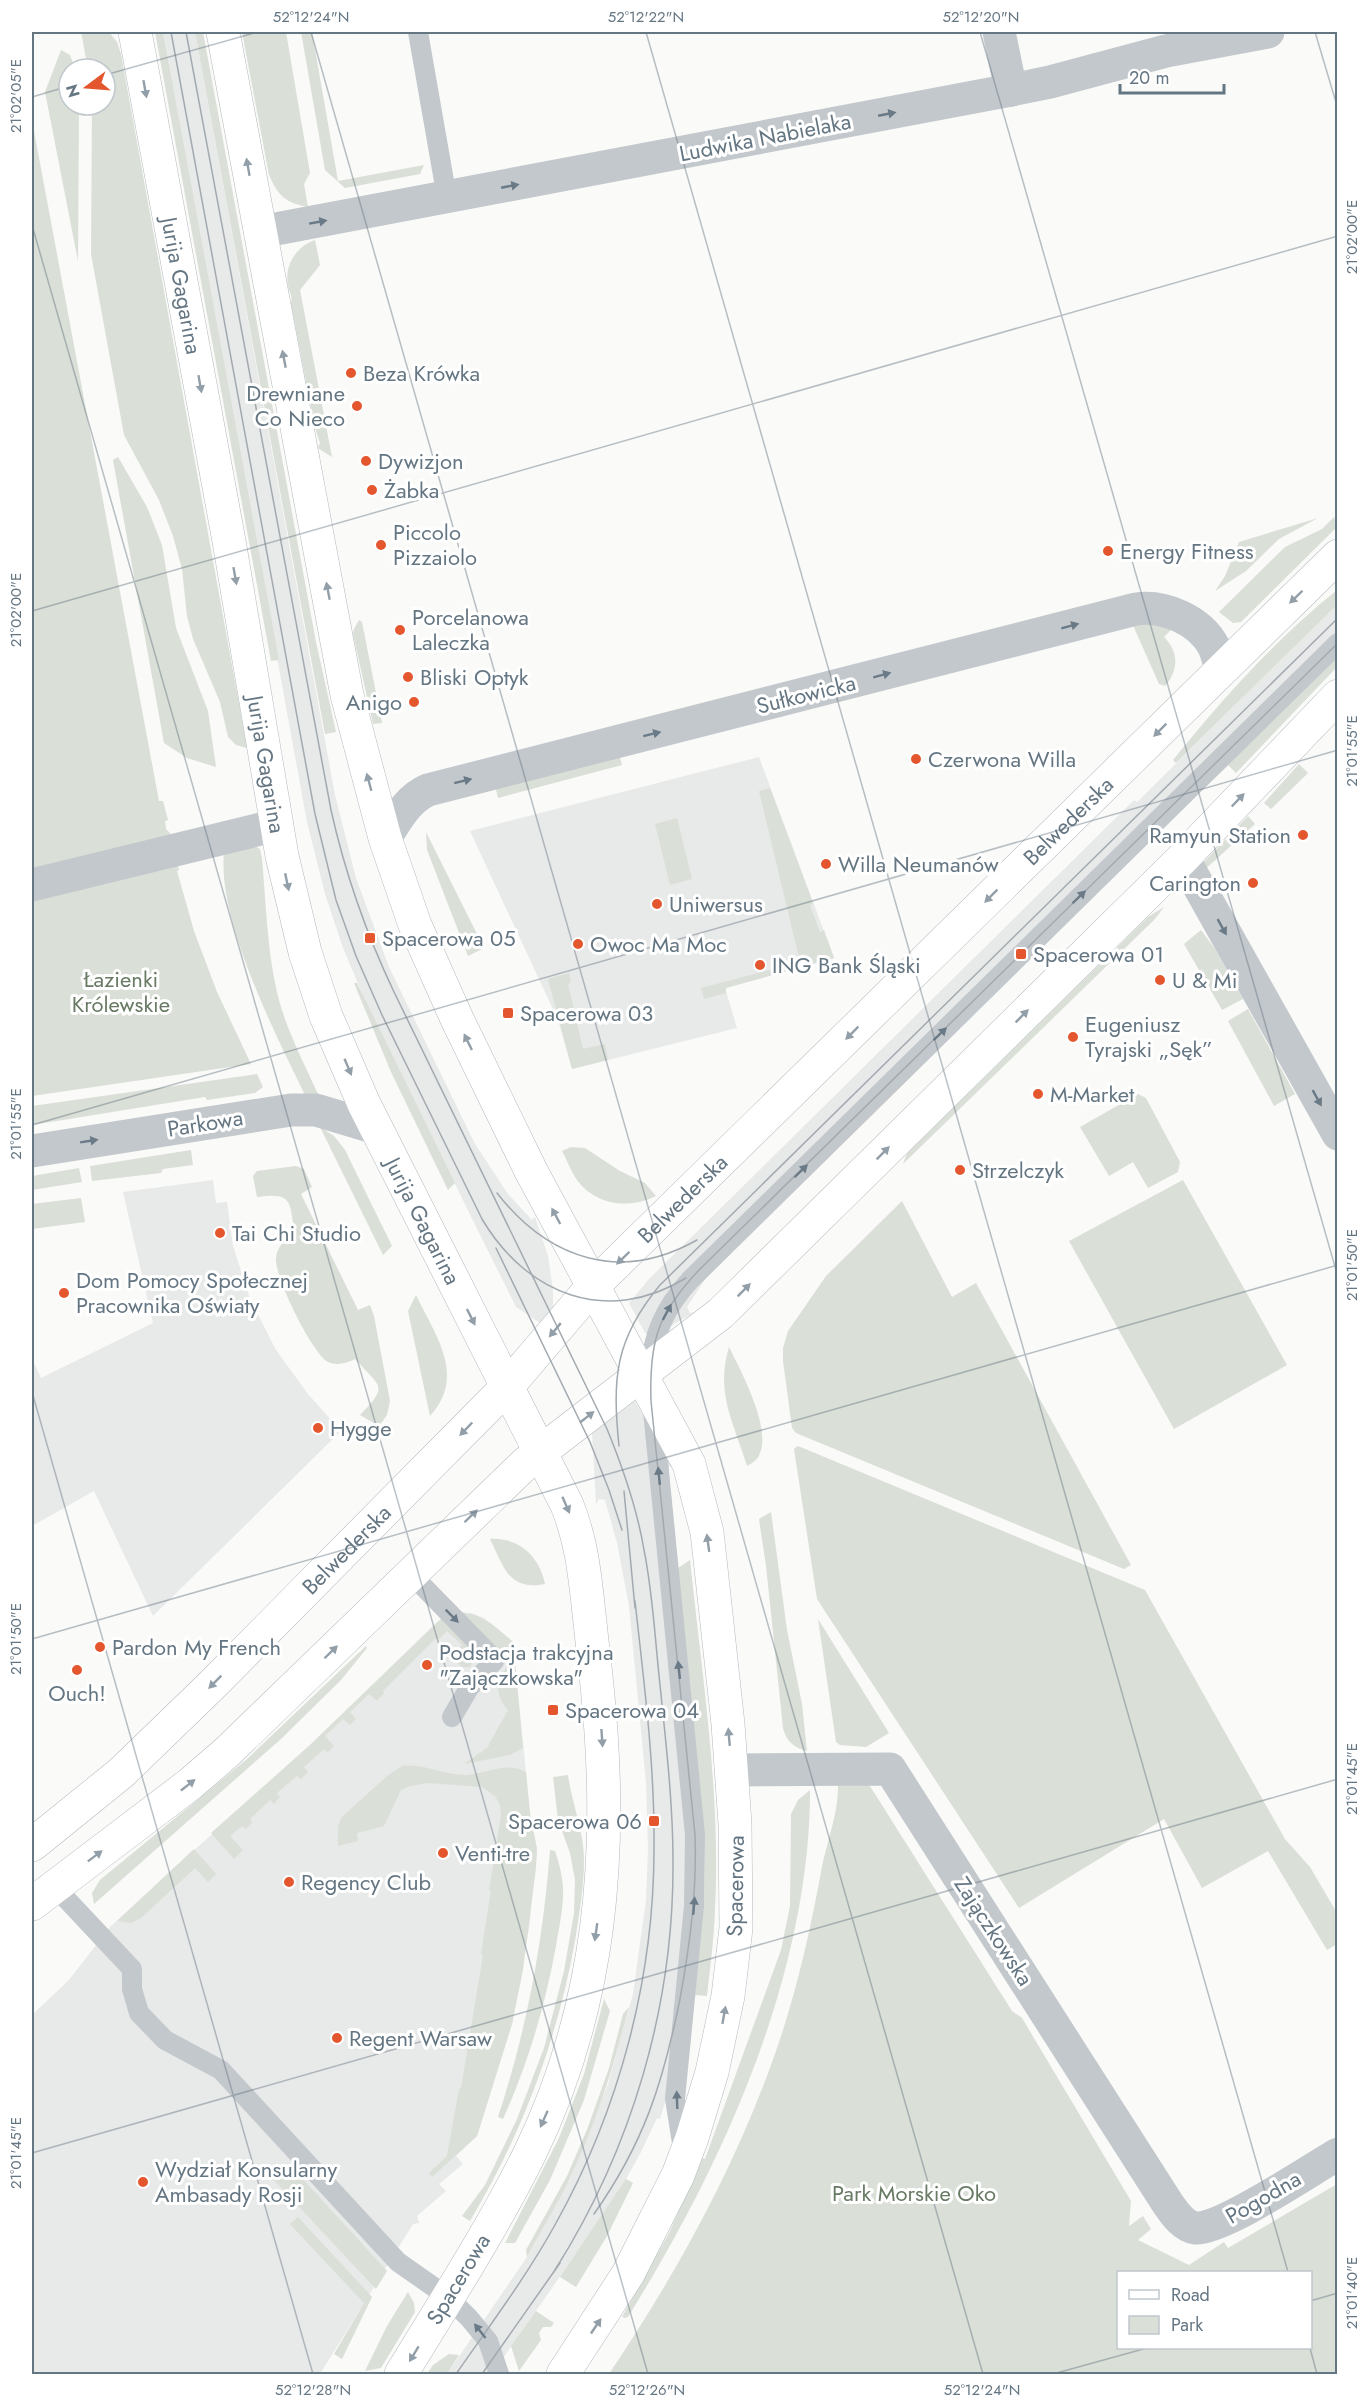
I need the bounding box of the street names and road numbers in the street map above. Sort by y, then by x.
street label: Ludwika Nabielaka [676,105,854,169]
street label: Jurija Gagarina [153,211,210,357]
street label: Sułkowicka [753,666,859,722]
street label: Jurija Gagarina [239,690,294,835]
street label: Belwederska [1016,769,1120,872]
street label: Parkowa [165,1101,245,1145]
street label: Belwederska [630,1147,735,1250]
street label: Jurija Gagarina [376,1149,469,1290]
street label: Belwederska [294,1497,398,1602]
street label: Spacerowa [718,1835,752,1937]
street label: Zajączkowska [947,1870,1041,1992]
street label: Pogodna [1219,2162,1307,2232]
street label: Spacerowa [418,2227,498,2331]

